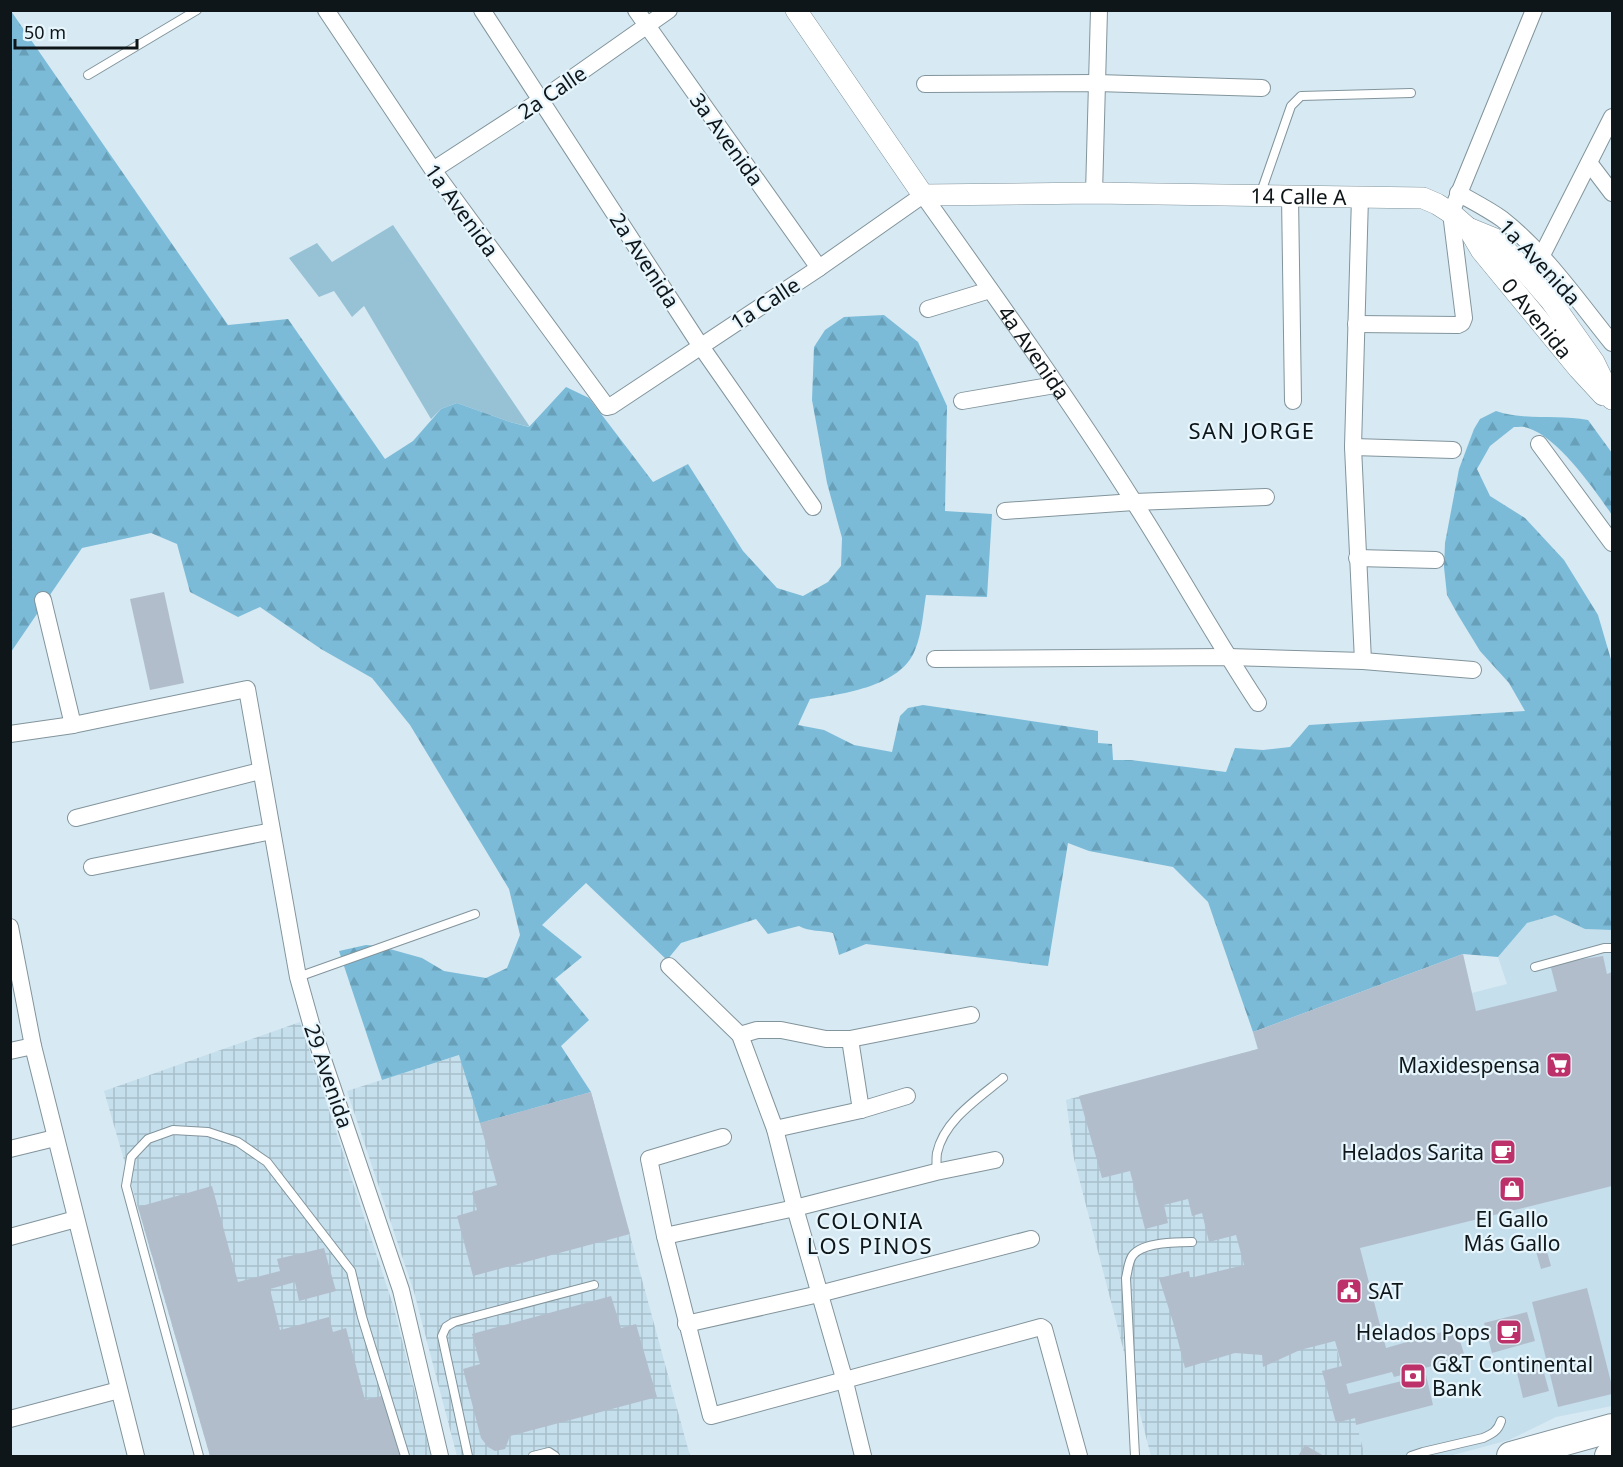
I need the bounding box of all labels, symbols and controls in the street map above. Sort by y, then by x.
scale bar [15,12,136,50]
text: 50 m [24,20,66,44]
street label: 2a Calle [512,59,592,125]
street label: 3a Avenida [684,87,770,191]
street label: 1a Avenida [419,158,505,262]
street label: 14 Calle A [1250,181,1347,211]
street label: 2a Avenida [604,207,686,313]
street label: 1a Avenida [1493,213,1587,311]
street label: 1a Calle [725,270,805,336]
street label: 0 Avenida [1496,272,1579,364]
street label: 4a Avenida [992,300,1076,405]
district label: SAN JORGE [1188,415,1316,445]
street label: 29 Avenida [298,1020,360,1132]
supermarket icon: Maxidespensa [1544,1050,1574,1080]
place label: Maxidespensa [1398,1051,1540,1079]
cafe icon: Helados Sarita [1488,1137,1518,1167]
place label: Helados Sarita [1341,1138,1484,1166]
shop icon: El Gallo Más Gallo [1497,1174,1527,1204]
district label: COLONIA LOS PINOS [807,1205,933,1260]
place label: El Gallo Más Gallo [1464,1205,1560,1257]
public building icon: SAT [1334,1276,1364,1306]
place label: SAT [1368,1277,1403,1305]
cafe icon: Helados Pops [1494,1317,1524,1347]
place label: Helados Pops [1356,1318,1490,1346]
place label: G&T Continental Bank [1432,1350,1593,1402]
bank icon: G&T Continental Bank [1398,1361,1428,1391]

